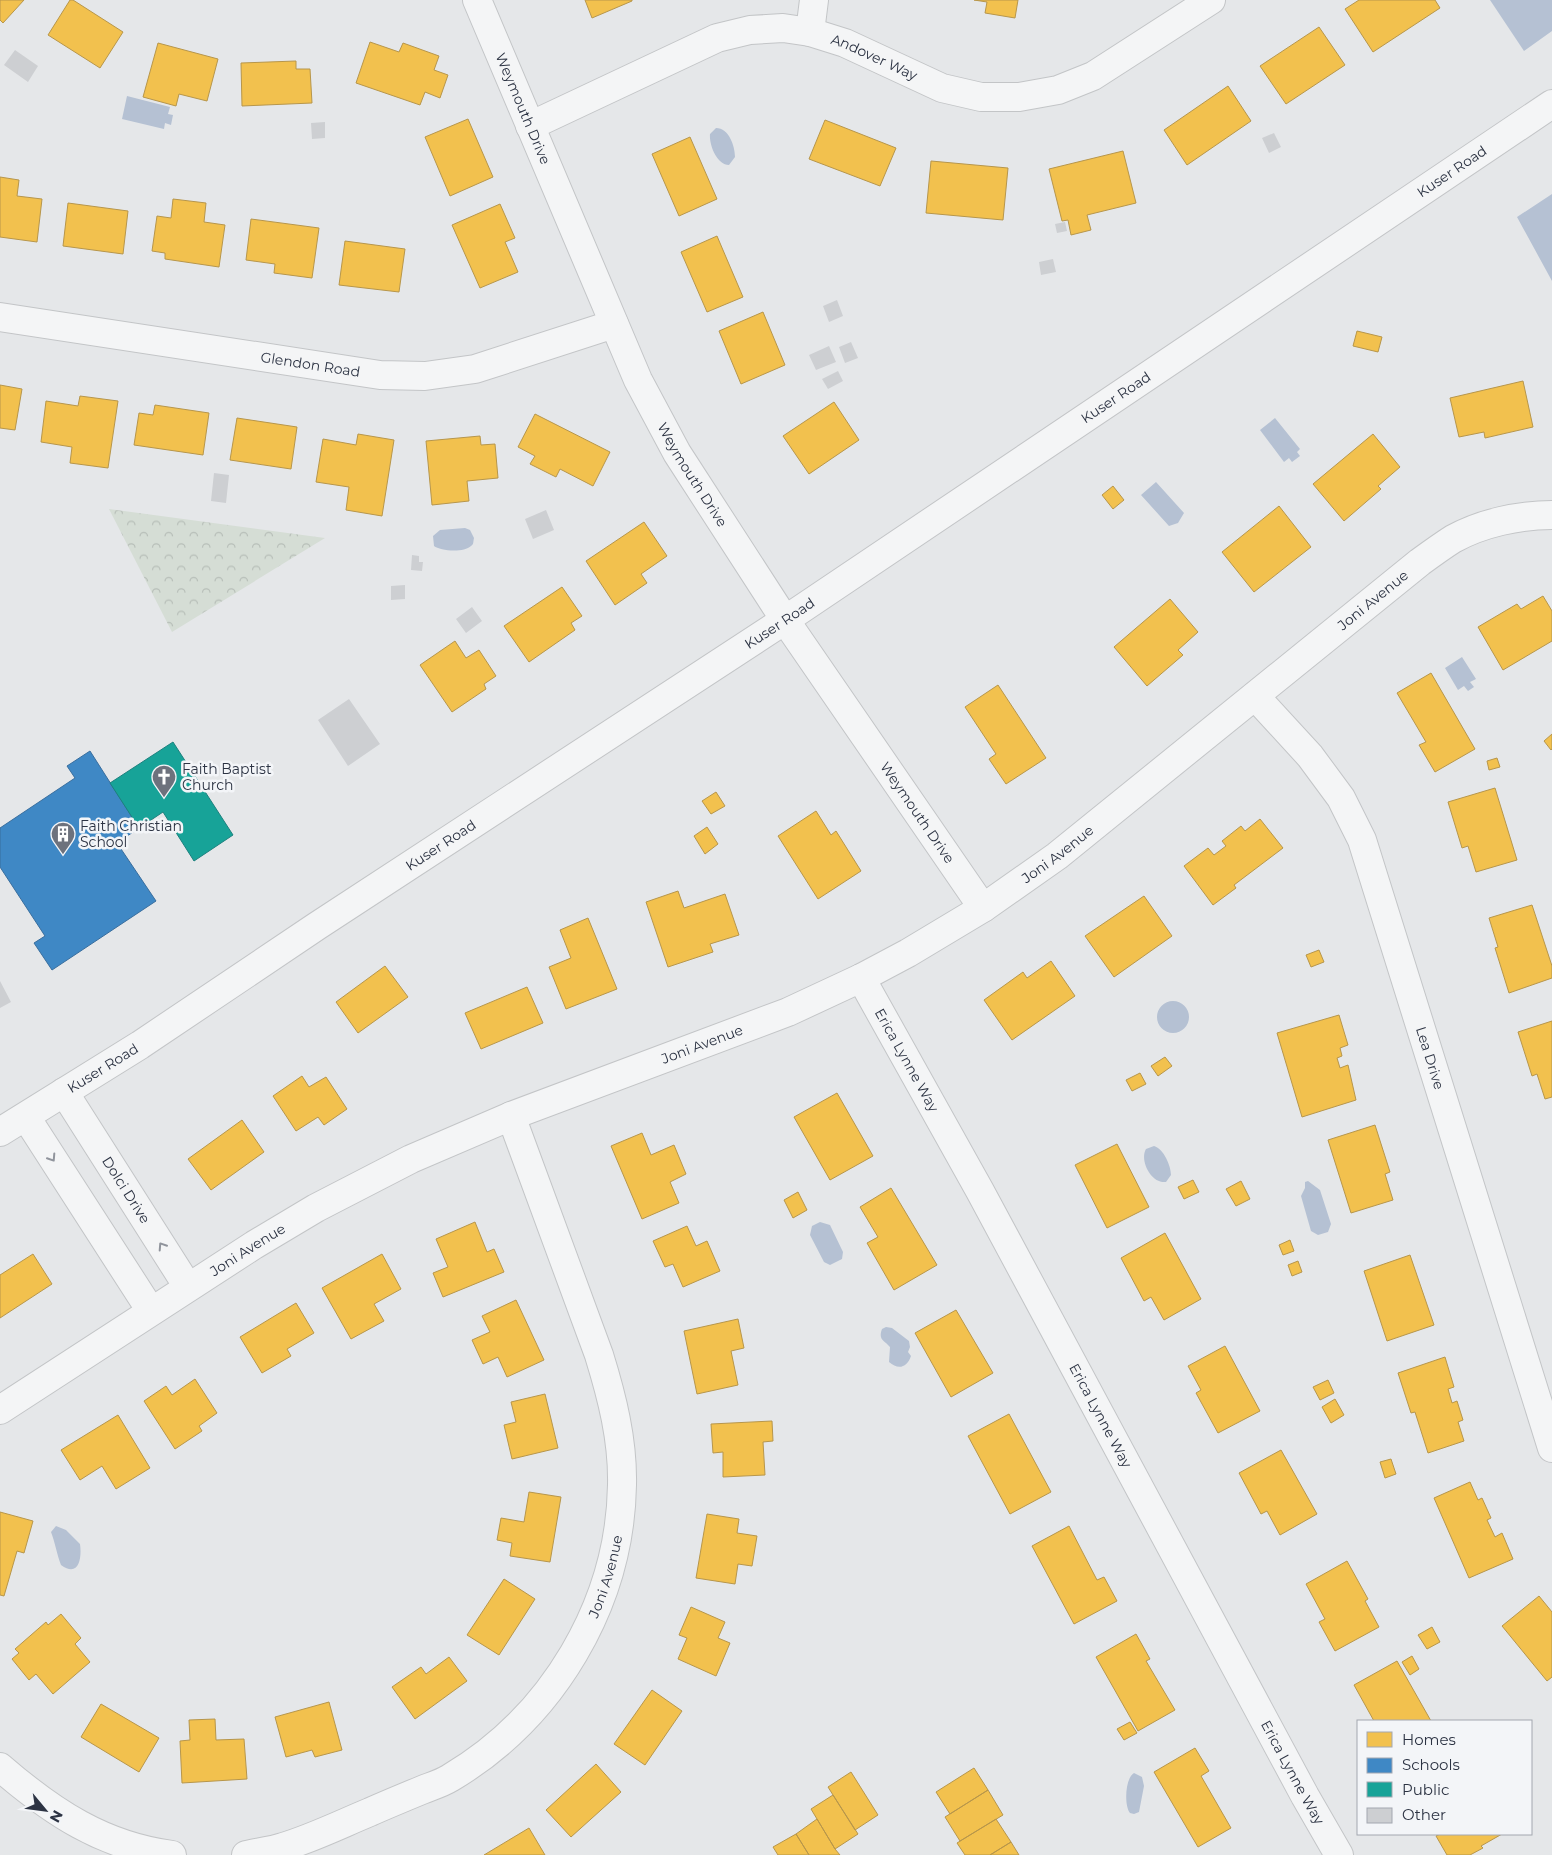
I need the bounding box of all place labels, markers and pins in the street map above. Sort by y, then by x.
place label: Faith Baptist Church [182,760,272,794]
church icon: Faith Baptist Church [151,764,177,798]
place label: Faith Christian School [80,817,182,851]
building icon: Faith Christian School [50,821,76,855]

